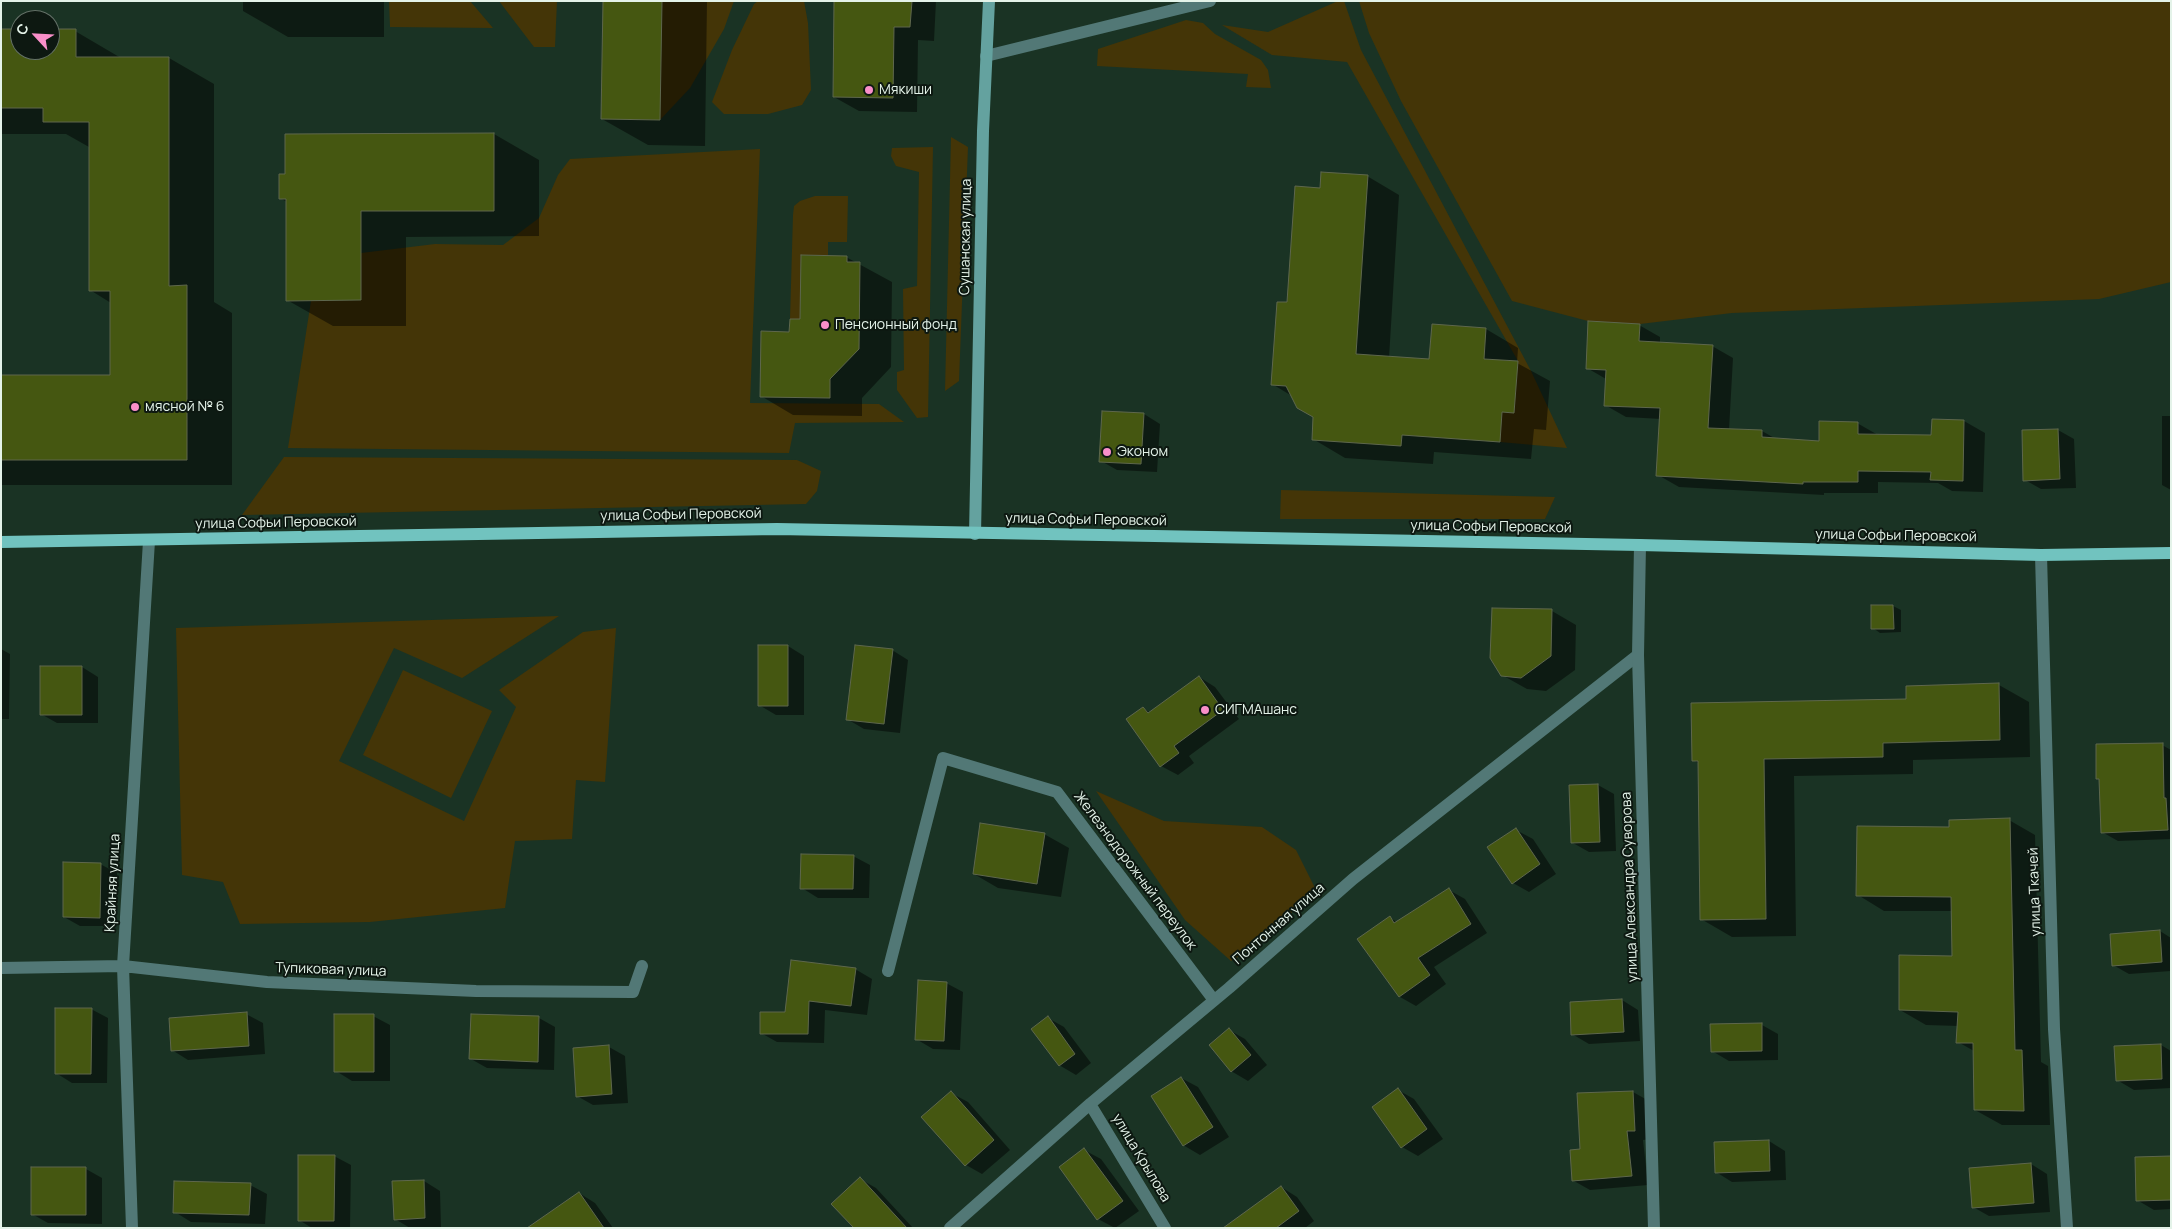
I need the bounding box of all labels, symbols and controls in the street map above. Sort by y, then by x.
north arrow [10,10,60,60]
text: С [11,20,33,38]
place label: Мякиши [879,82,932,98]
marker: Мякиши [863,84,875,96]
street label: Сушанская улица [957,179,975,295]
place label: Пенсионный фонд [835,317,957,333]
marker: Пенсионный фонд [819,319,831,331]
place label: мясной № 6 [145,399,224,415]
marker: мясной № 6 [129,401,141,413]
place label: Эконом [1117,444,1168,460]
marker: Эконом [1101,446,1113,458]
street label: улица Софьи Перовской [600,505,762,525]
street label: улица Софьи Перовской [1005,510,1167,530]
street label: улица Софьи Перовской [195,513,357,533]
street label: улица Софьи Перовской [1410,517,1572,537]
street label: улица Софьи Перовской [1815,526,1977,546]
place label: СИГМАшанс [1215,702,1297,718]
marker: СИГМАшанс [1199,704,1211,716]
street label: Железнодорожный переулок [1070,788,1200,954]
street label: улица Александра Суворова [1618,792,1642,982]
street label: Крайняя улица [102,833,124,933]
street label: улица Ткачей [2025,847,2045,937]
street label: Понтонная улица [1230,880,1328,968]
street label: Тупиковая улица [275,960,387,980]
street label: улица Крылова [1108,1111,1174,1205]

